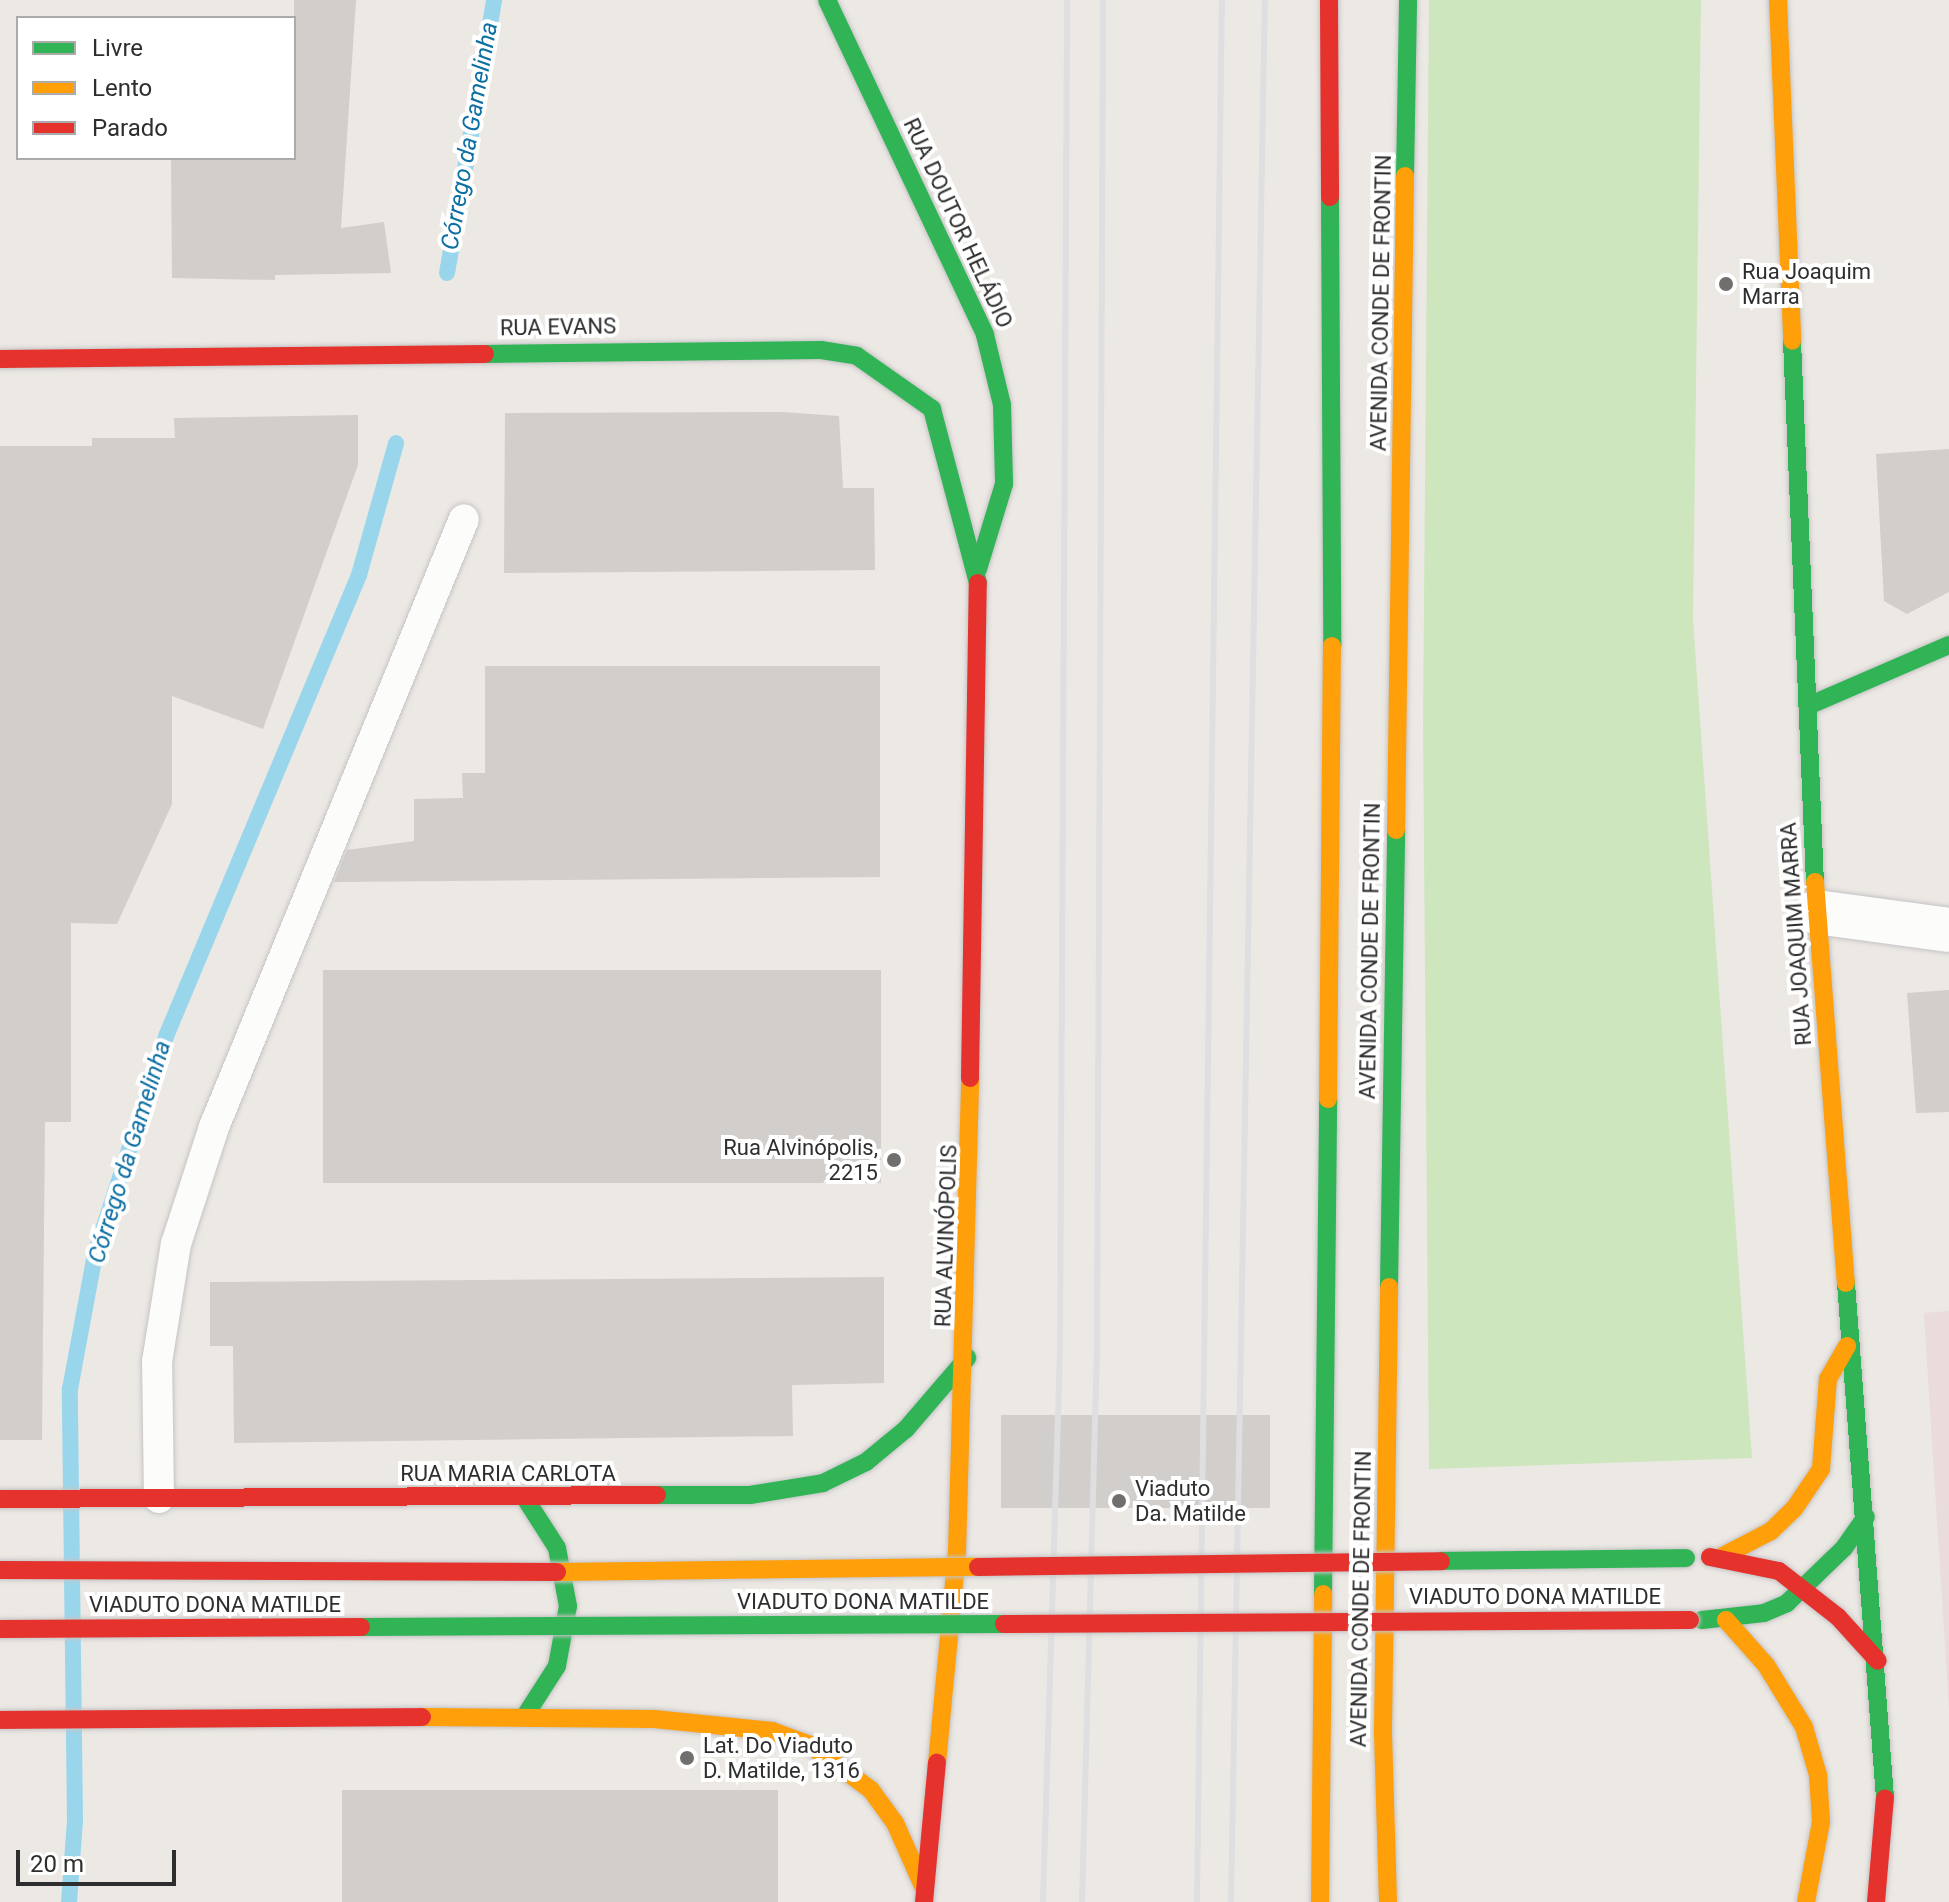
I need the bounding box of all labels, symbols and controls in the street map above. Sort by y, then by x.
legend [16,16,296,160]
water label: Córrego da Gamelinha [436,20,504,252]
text: Livre [92,34,143,62]
text: Lento [92,74,152,102]
text: Parado [92,114,168,142]
street label: RUA DOUTOR HELÁDIO [898,114,1018,332]
street label: AVENIDA CONDE DE FRONTIN [1365,154,1397,452]
place label: Rua Joaquim Marra [1742,258,1871,310]
marker: Rua Joaquim Marra [1717,275,1735,293]
street label: RUA EVANS [500,313,616,341]
street label: AVENIDA CONDE DE FRONTIN [1354,802,1386,1100]
street label: RUA JOAQUIM MARRA [1775,821,1817,1047]
water label: Córrego da Gamelinha [82,1037,178,1267]
place label: Rua Alvinópolis, 2215 [723,1134,878,1186]
street label: RUA ALVINÓPOLIS [930,1144,962,1328]
marker: Rua Alvinópolis, 2215 [885,1151,903,1169]
street label: AVENIDA CONDE DE FRONTIN [1345,1450,1377,1748]
street label: RUA MARIA CARLOTA [400,1461,616,1487]
place label: Viaduto Da. Matilde [1135,1475,1246,1526]
marker: Viaduto Da. Matilde [1110,1492,1128,1510]
street label: VIADUTO DONA MATILDE [1409,1584,1661,1610]
street label: VIADUTO DONA MATILDE [737,1589,989,1615]
street label: VIADUTO DONA MATILDE [89,1592,341,1618]
place label: Lat. Do Viaduto D. Matilde, 1316 [703,1732,860,1784]
marker: Lat. Do Viaduto D. Matilde, 1316 [678,1749,696,1767]
scale bar [20,1834,180,1884]
text: 20 m [30,1850,84,1878]

